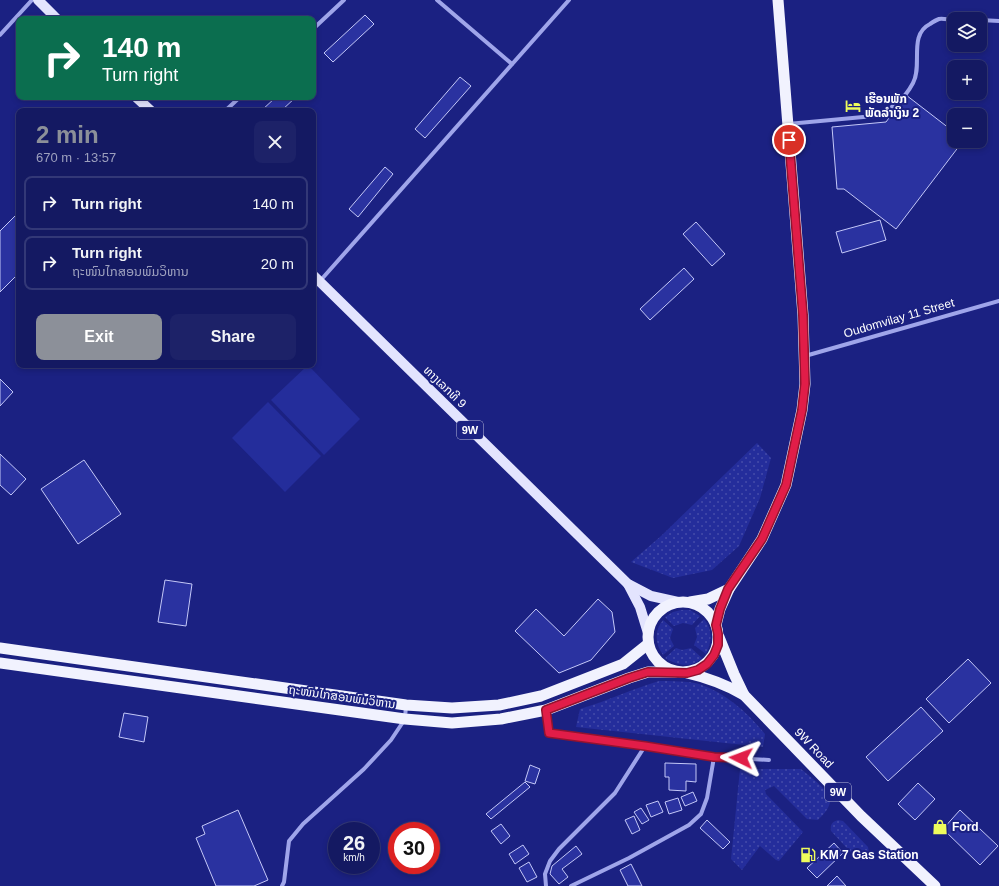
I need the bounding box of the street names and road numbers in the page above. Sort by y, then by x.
street label: Oudomvilay 11 Street [842,295,957,341]
street label: ທາງເລກທີ 9 [421,363,470,411]
road number: 9W [457,421,483,439]
street label: ຖະໜົນໄກສອນພົມວິຫານ [288,683,396,711]
street label: 9W Road [792,725,836,771]
road number: 9W [825,783,851,801]

